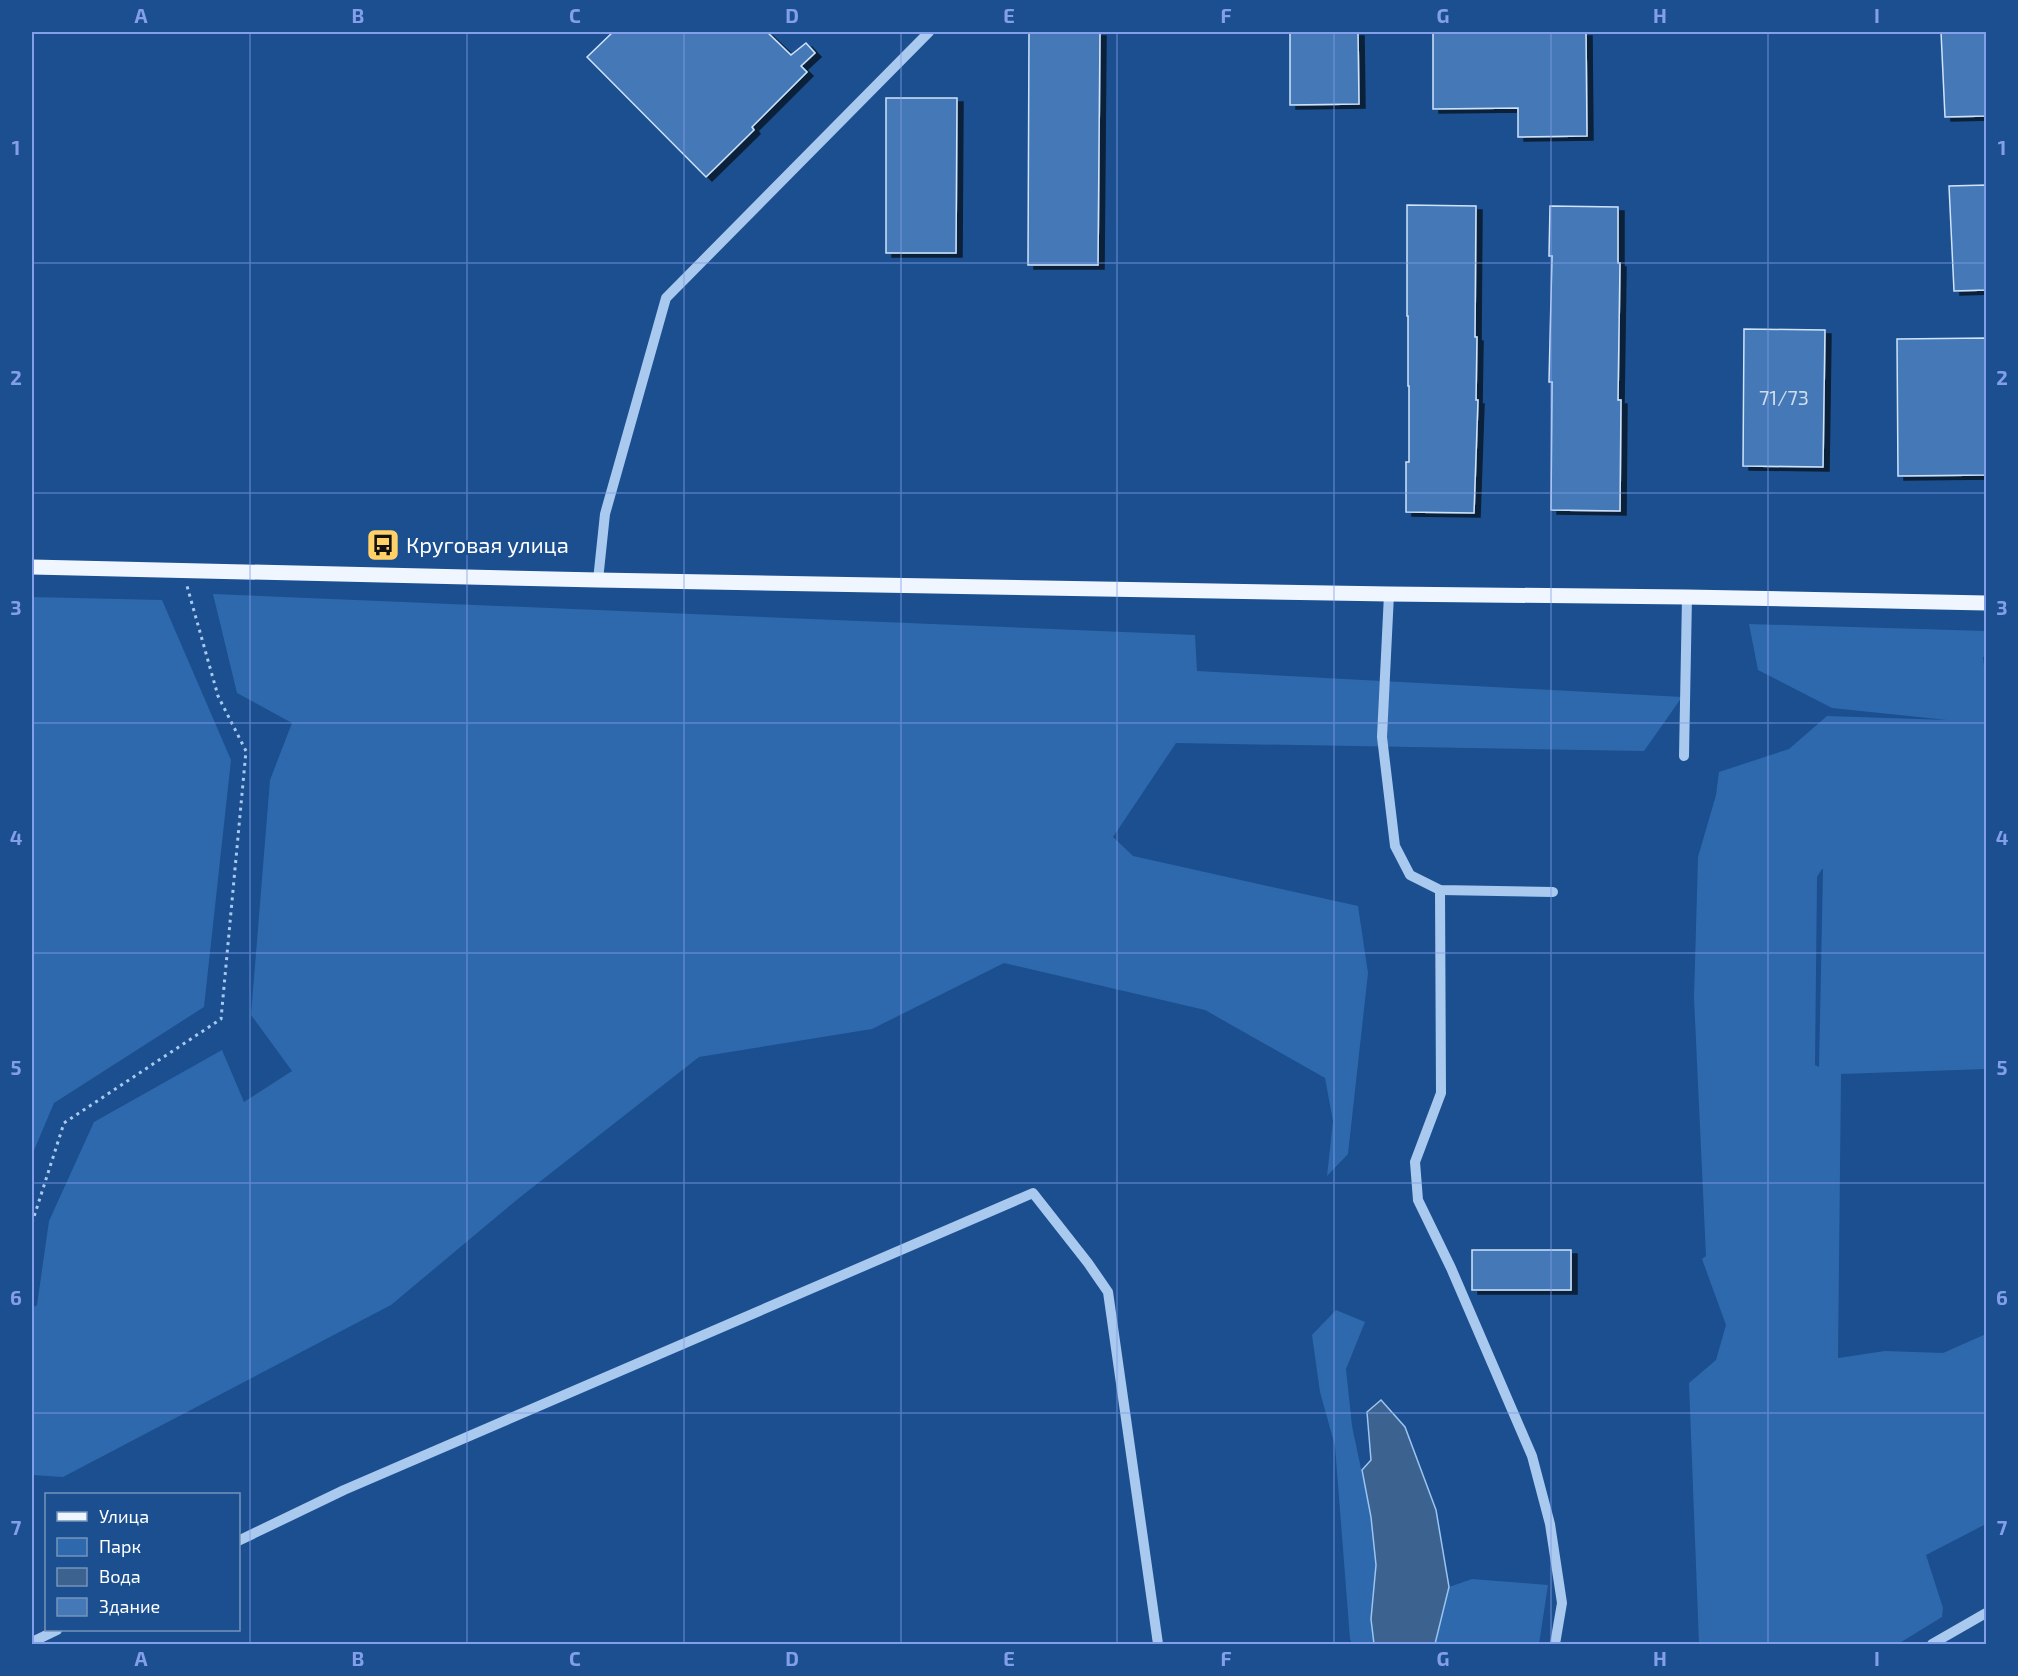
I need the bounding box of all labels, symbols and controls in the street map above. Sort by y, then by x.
text: A [134,3,148,27]
text: B [352,3,364,27]
text: C [569,3,581,27]
text: D [785,3,799,27]
text: E [1003,3,1015,27]
text: F [1220,3,1232,27]
text: G [1437,3,1449,27]
text: H [1653,3,1667,27]
text: I [1874,3,1880,27]
text: 1 [12,135,20,159]
text: 1 [1998,135,2006,159]
text: 2 [10,365,22,389]
text: 2 [1996,365,2008,389]
house number: 71/73 [1759,385,1809,409]
bus stop icon: Круговая улица [365,527,401,563]
place label: Круговая улица [406,531,569,558]
text: 3 [10,595,22,619]
text: 3 [1996,595,2008,619]
text: 4 [10,825,23,849]
text: 4 [1996,825,2009,849]
text: 5 [10,1055,22,1079]
text: 5 [1996,1055,2008,1079]
text: 6 [10,1285,22,1309]
text: 6 [1996,1285,2008,1309]
legend [45,1493,240,1631]
text: Улица [99,1505,149,1527]
text: 7 [11,1515,22,1539]
text: 7 [1997,1515,2008,1539]
text: Парк [99,1535,141,1557]
text: Вода [99,1565,141,1587]
text: Здание [99,1595,160,1617]
text: A [134,1646,148,1670]
text: B [352,1646,364,1670]
text: C [569,1646,581,1670]
text: D [785,1646,799,1670]
text: E [1003,1646,1015,1670]
text: F [1220,1646,1232,1670]
text: G [1437,1646,1449,1670]
text: H [1653,1646,1667,1670]
text: I [1874,1646,1880,1670]

